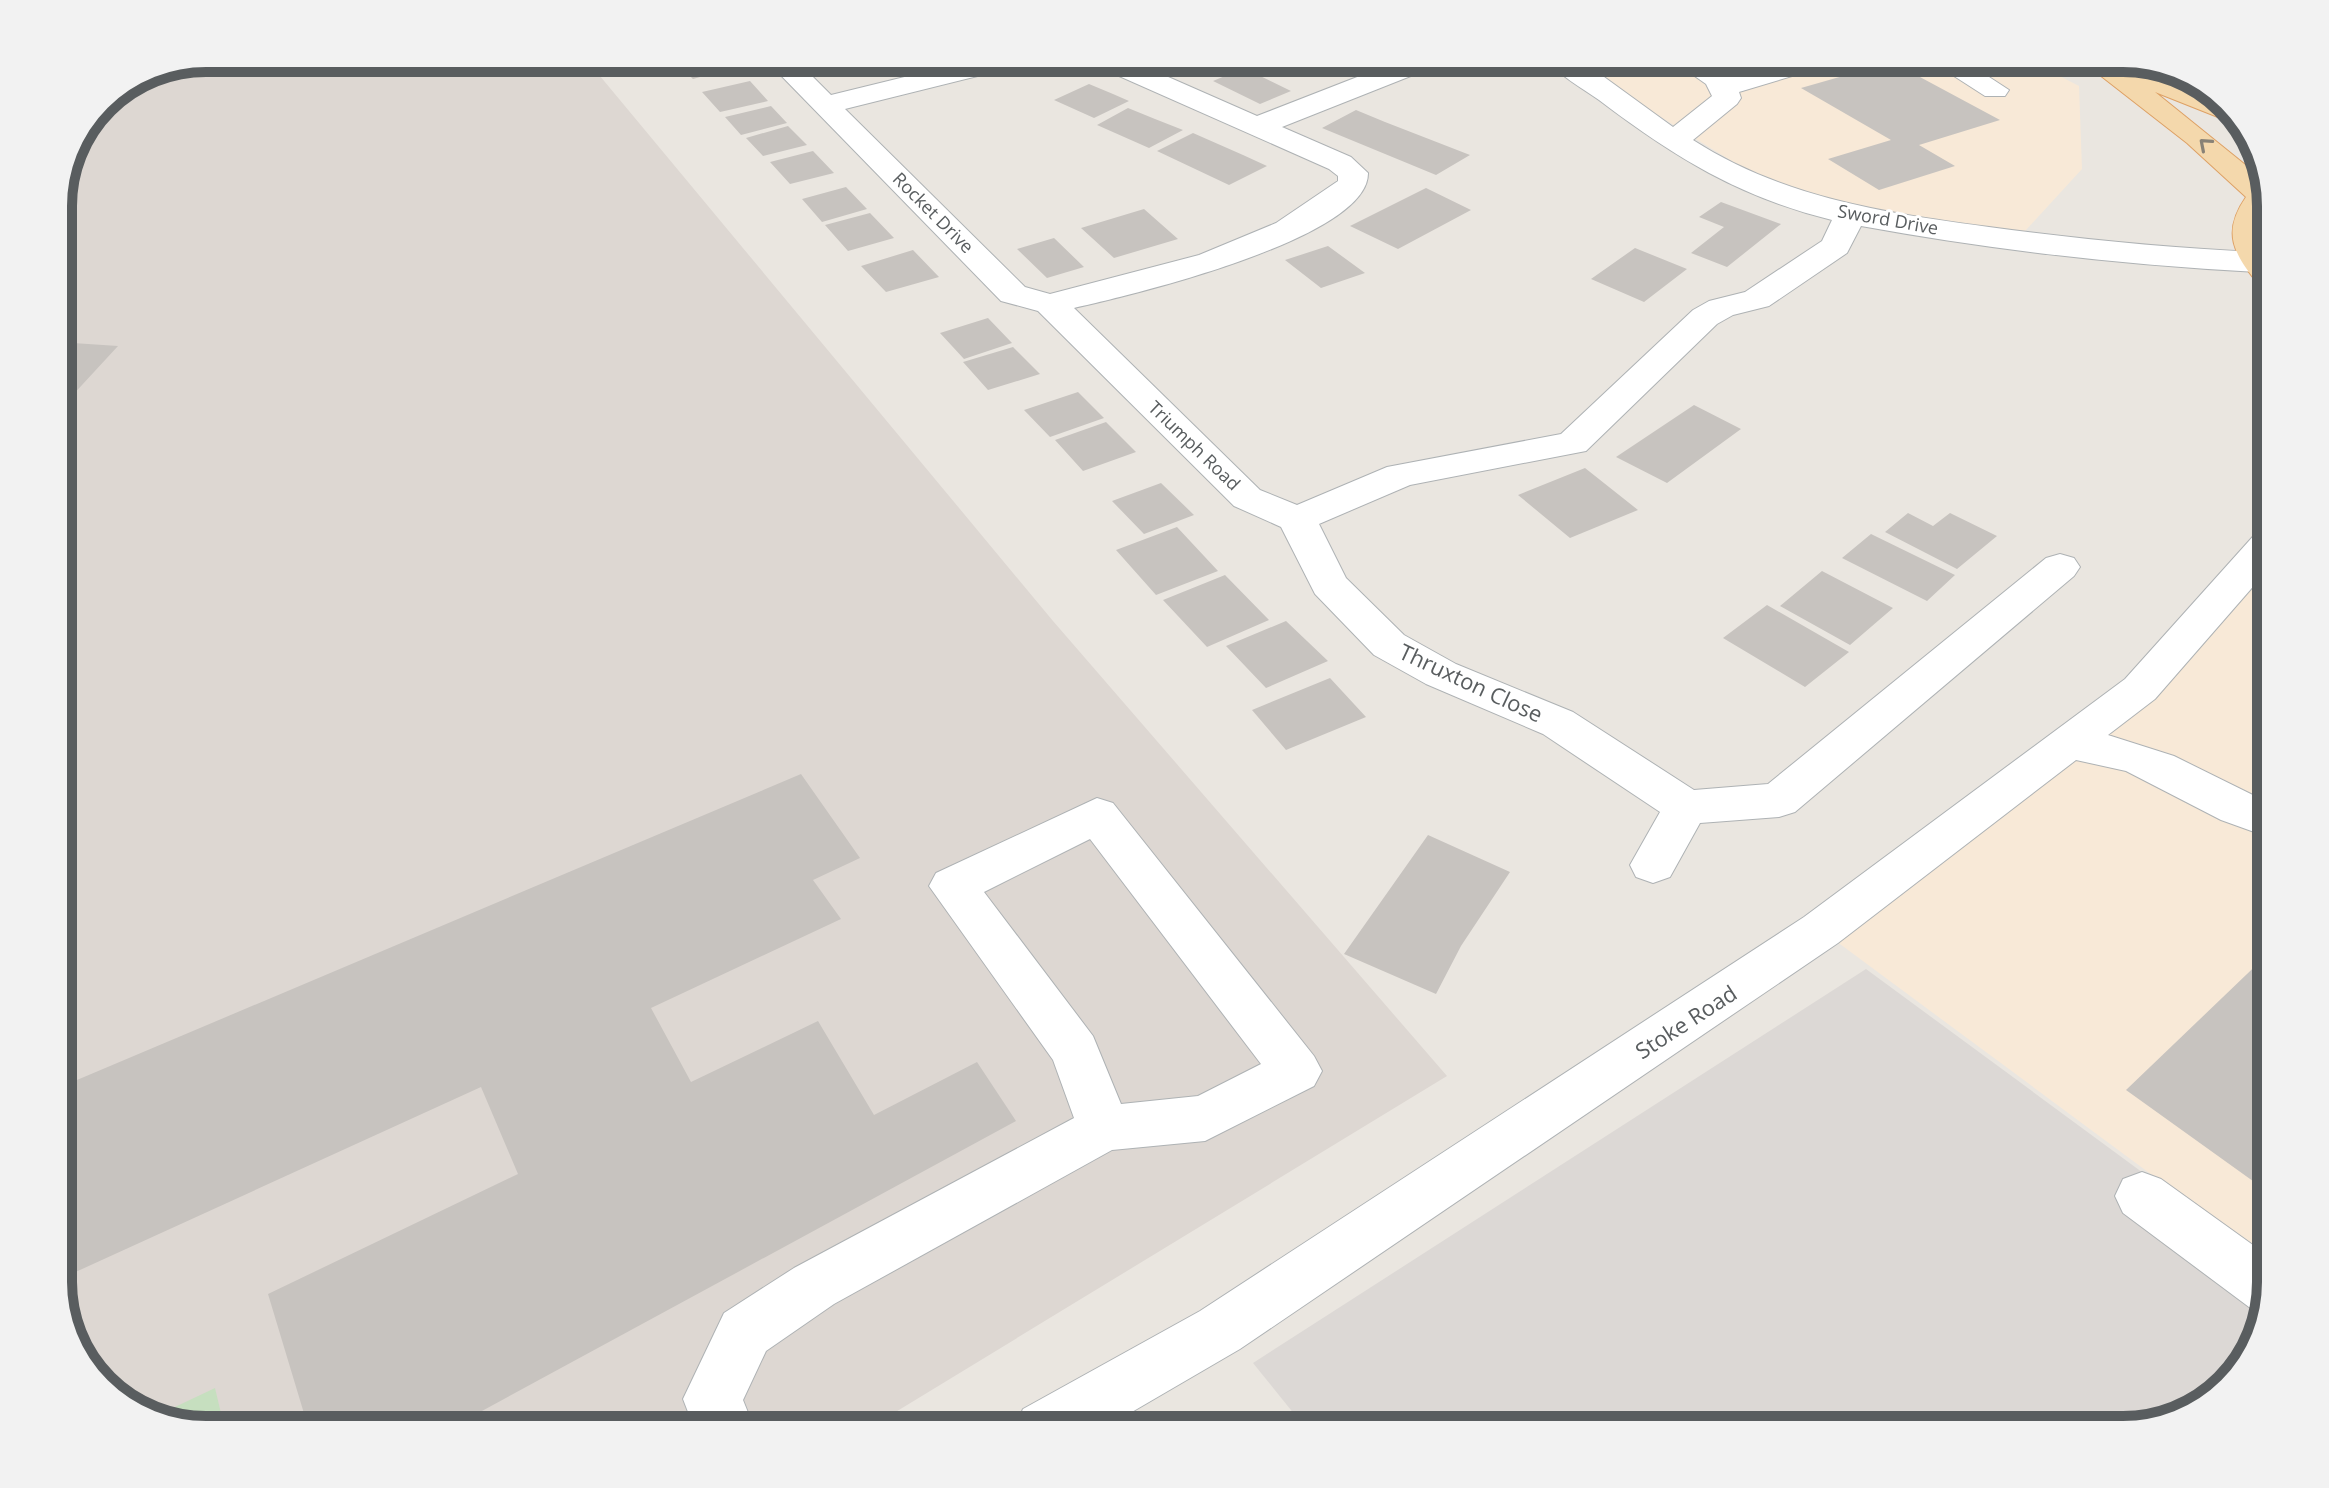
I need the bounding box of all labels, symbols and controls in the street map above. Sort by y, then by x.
one-way arrow [2200,140,2215,154]
street label: Rocket Drive [888,167,979,258]
street label: Sword Drive [1836,198,1940,240]
street label: Triumph Road [1143,395,1246,495]
street label: Thruxton Close [1395,636,1548,729]
street label: Stoke Road [1629,977,1742,1065]

